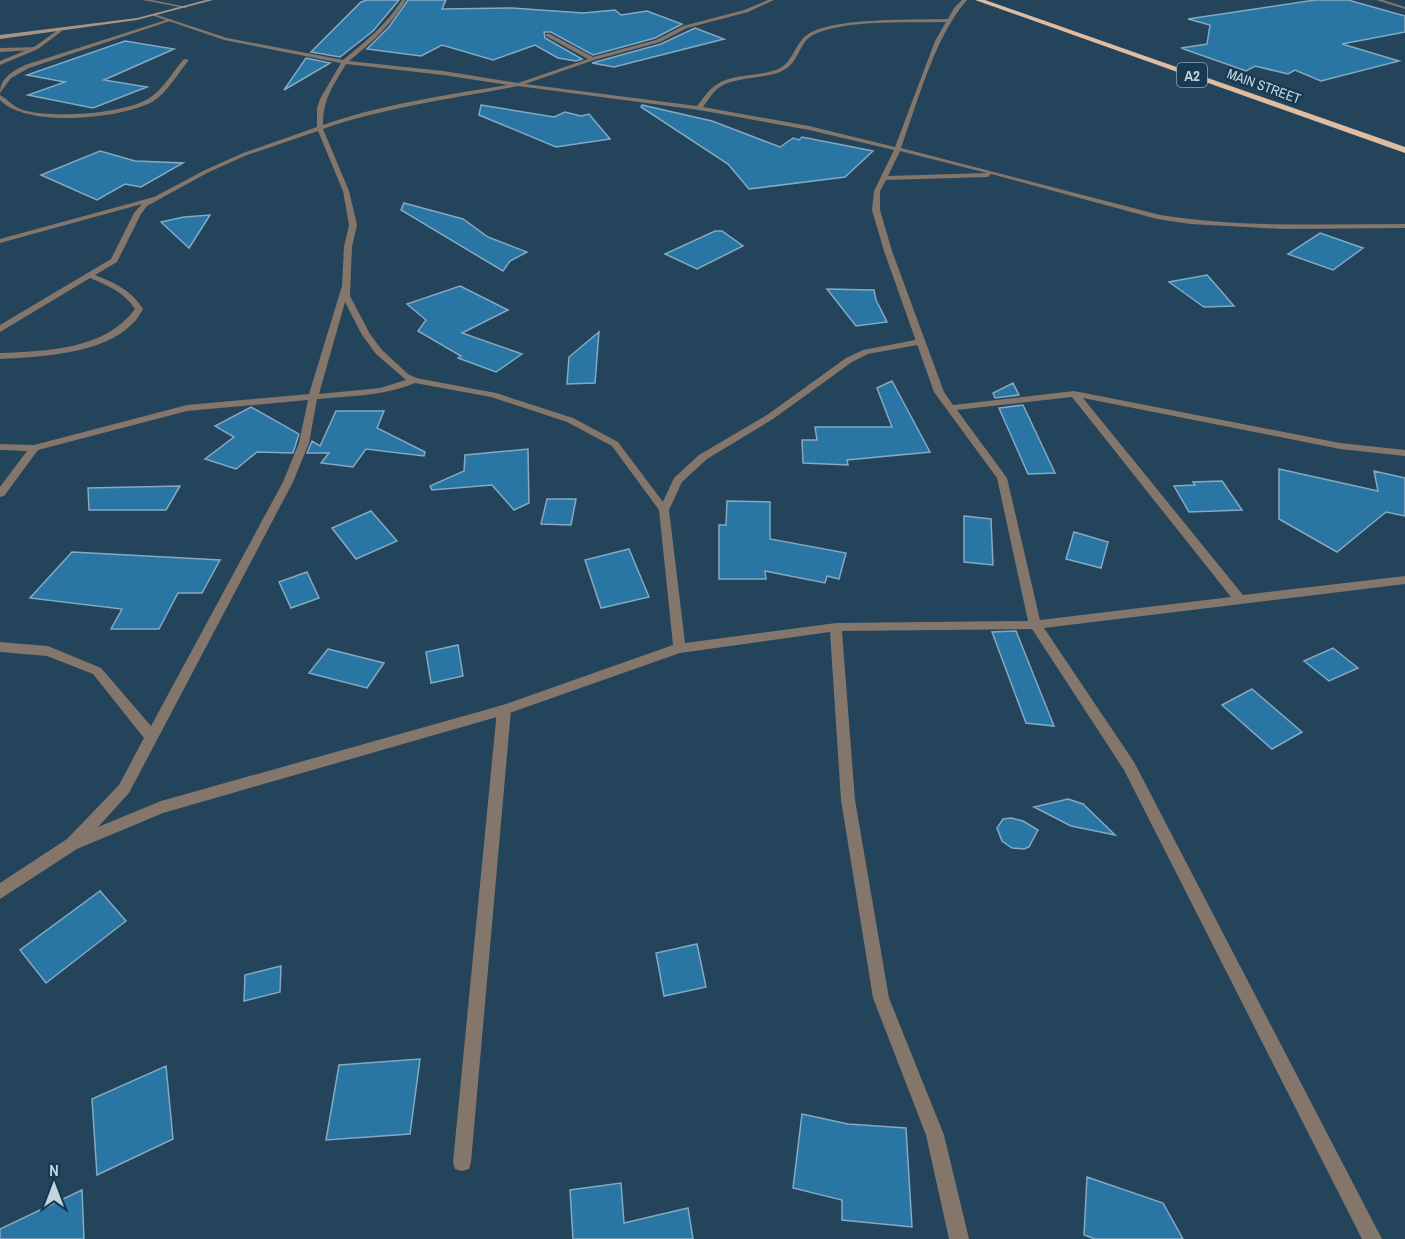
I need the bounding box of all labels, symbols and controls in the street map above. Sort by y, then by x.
road number: A2 [1177,63,1207,87]
street label: MAIN STREET [1225,64,1303,108]
north arrow [24,1155,84,1215]
text: N [49,1159,59,1181]

